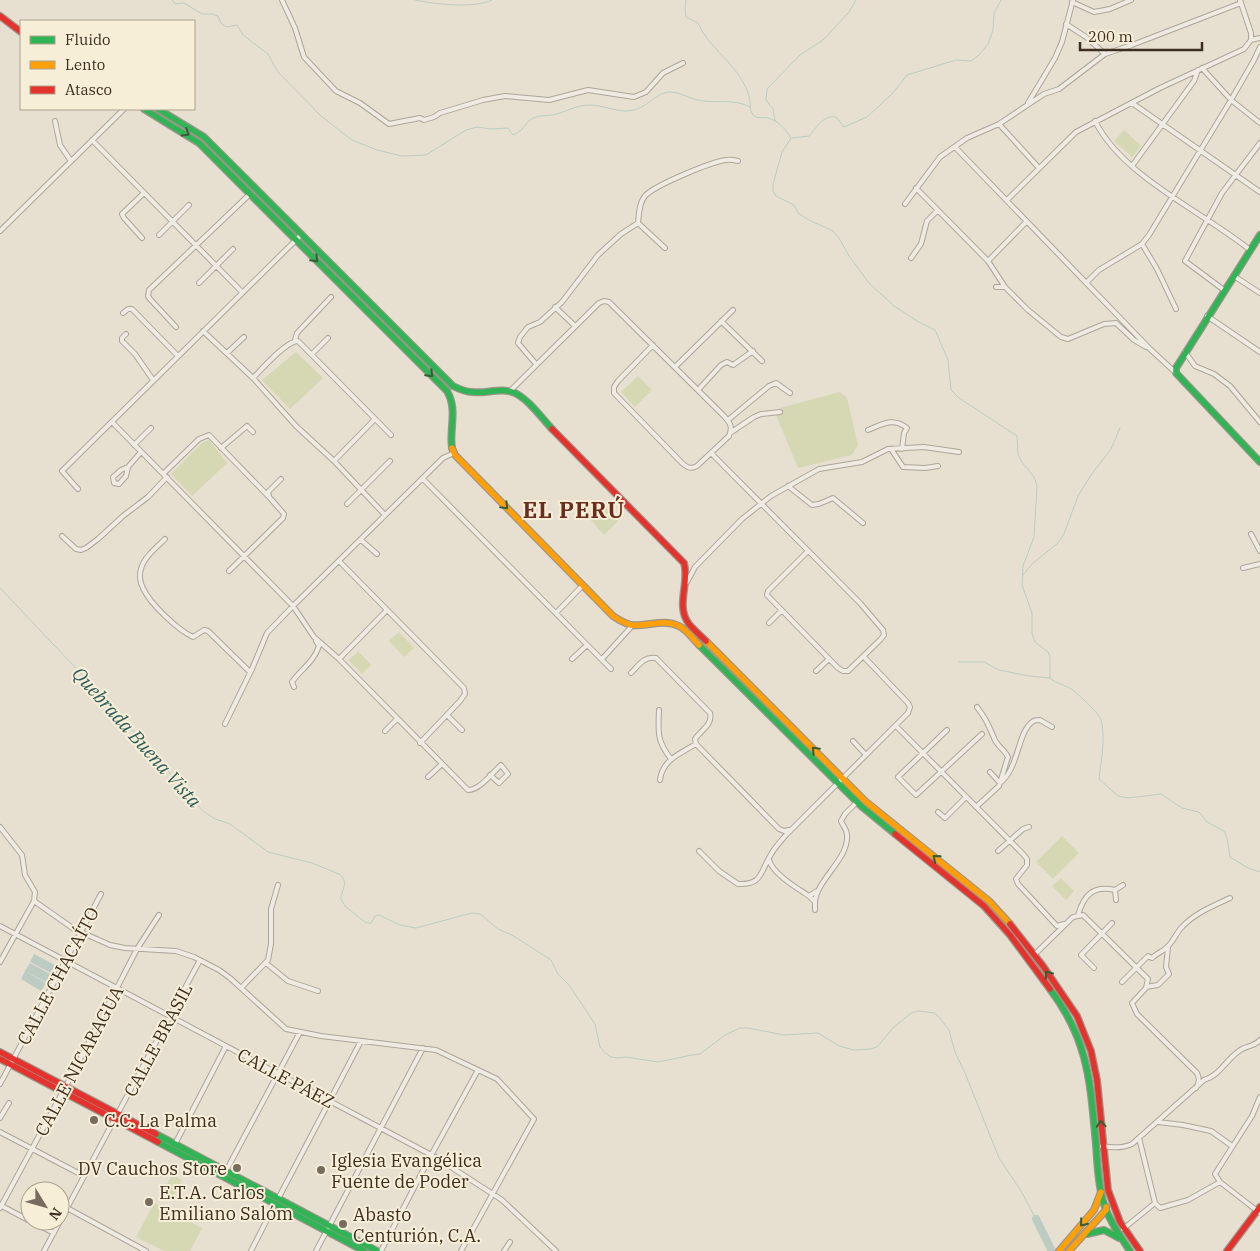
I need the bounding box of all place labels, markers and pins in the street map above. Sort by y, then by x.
place label: C.C. La Palma [104,1109,217,1132]
marker: C.C. La Palma [88,1114,100,1126]
place label: Iglesia Evangélica Fuente de Poder [331,1149,482,1193]
place label: DV Cauchos Store [78,1157,227,1180]
marker: DV Cauchos Store [231,1162,243,1174]
marker: Iglesia Evangélica Fuente de Poder [315,1164,327,1176]
place label: E.T.A. Carlos Emiliano Salóm [159,1181,293,1225]
marker: E.T.A. Carlos Emiliano Salóm [143,1196,155,1208]
place label: Abasto Centurión, C.A. [353,1203,481,1247]
marker: Abasto Centurión, C.A. [337,1218,349,1230]

